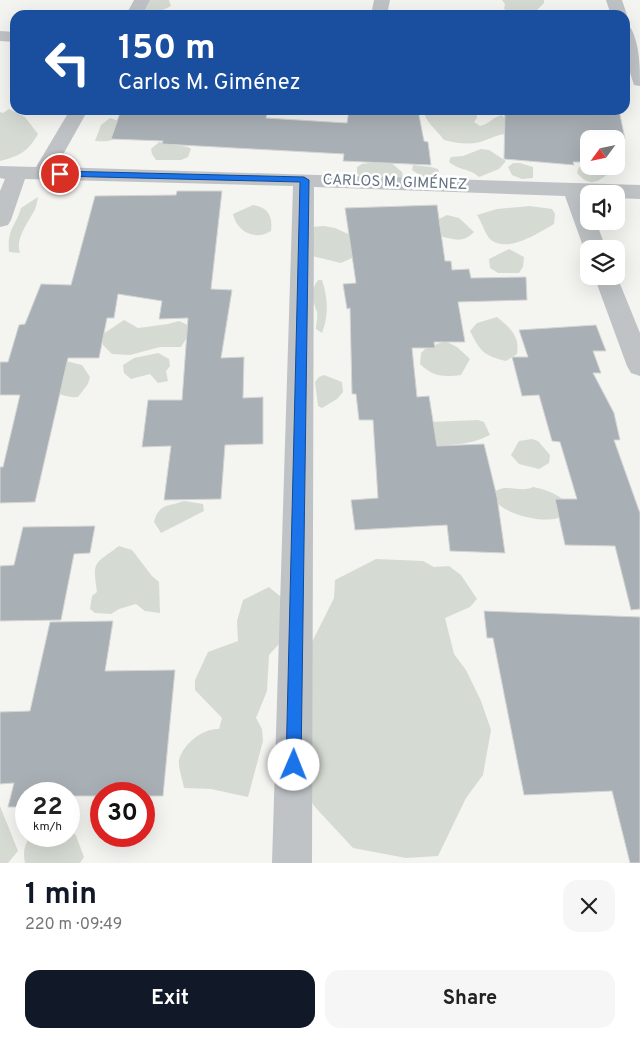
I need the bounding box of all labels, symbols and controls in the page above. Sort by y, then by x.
text: 150 m [118,27,216,71]
icon: left [35,30,100,95]
text: Carlos M. Giménez [118,70,301,97]
north arrow [580,130,625,175]
map controls [580,130,625,285]
pin [39,153,81,195]
icon: arrive [46,160,74,188]
street label: CARLOS M. GIMÉNEZ [322,170,468,195]
button: sound [580,185,625,230]
button: layers [580,240,625,285]
position arrow [267,738,319,790]
speed limit sign: 30 [90,782,155,847]
text: 22 [32,792,63,824]
text: km/h [33,819,62,835]
text: 1 min [25,877,97,914]
button: close [563,880,615,932]
text: 220 m · 09:49 [25,915,122,935]
button: Exit [25,970,315,1028]
button: Share [325,970,615,1028]

